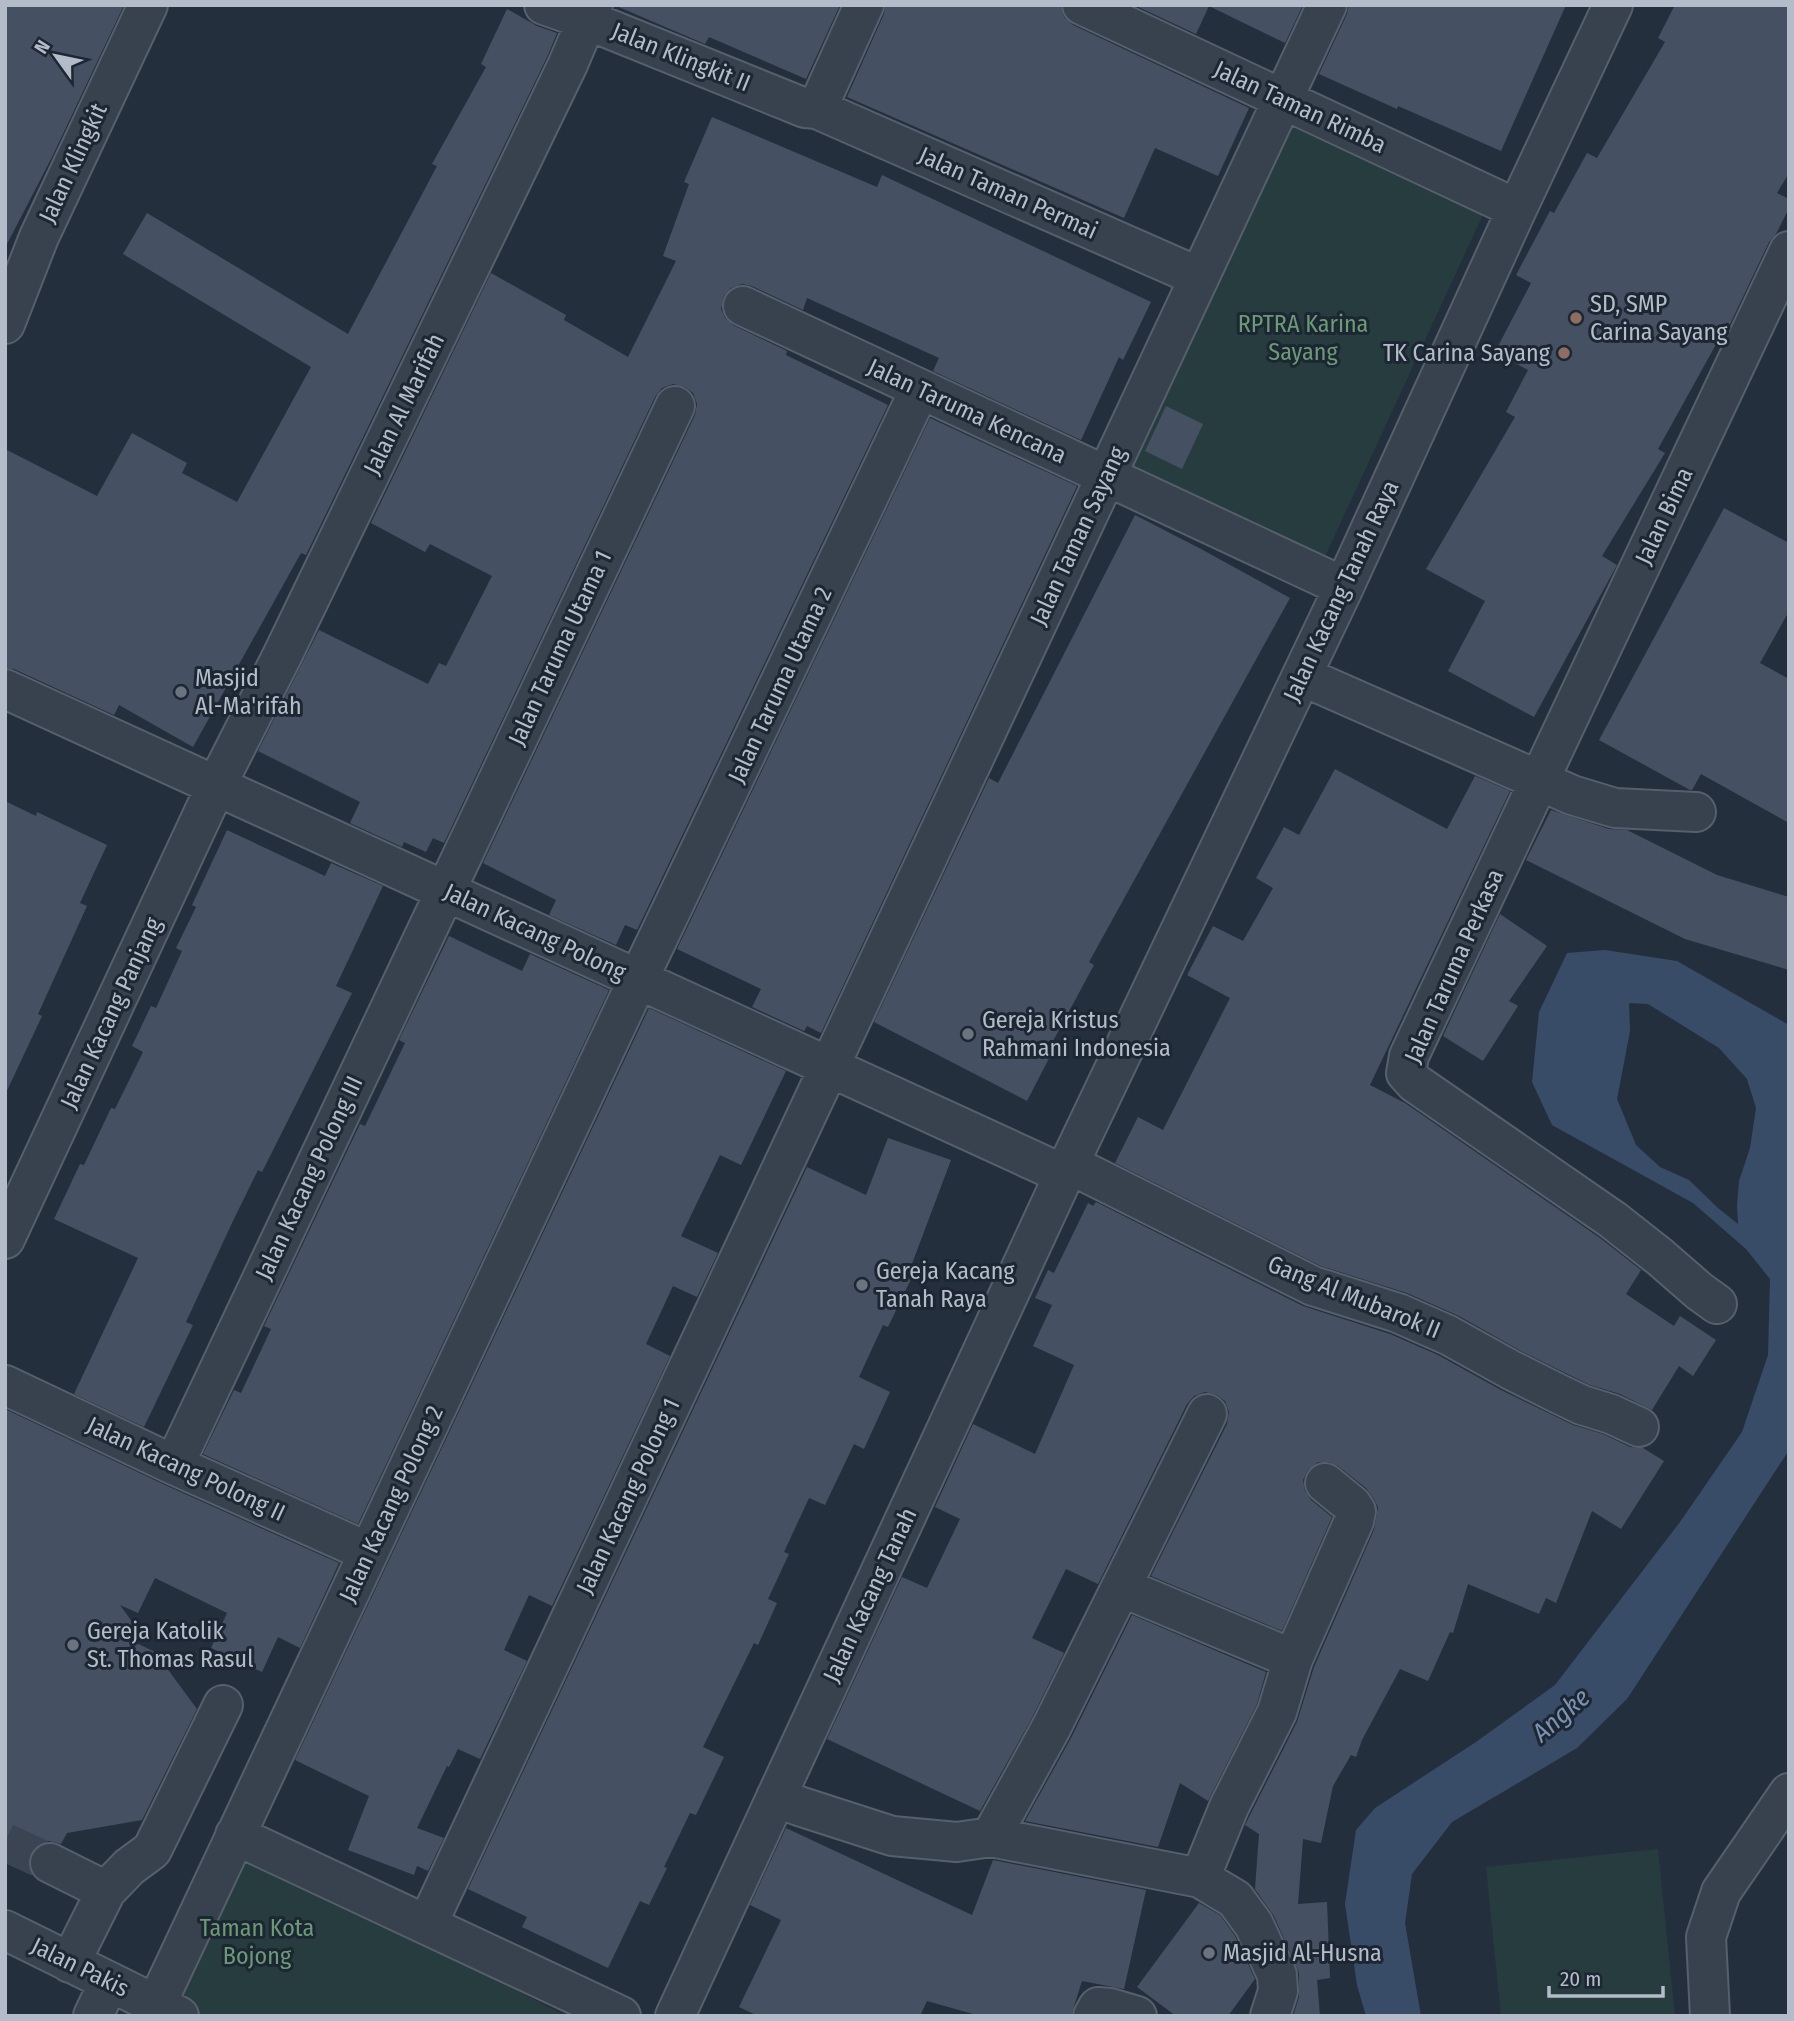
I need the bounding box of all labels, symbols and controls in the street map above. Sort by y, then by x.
street label: Jalan Klingkit II [608,17,754,97]
north arrow [21,21,91,91]
text: N [29,36,55,58]
street label: Jalan Taman Rimba [1210,55,1390,159]
street label: Jalan Klingkit [33,99,113,227]
street label: Jalan Taman Permai [914,141,1102,245]
place label: SD, SMP Carina Sayang [1590,290,1728,346]
park label: RPTRA Karina Sayang [1238,310,1368,366]
marker: SD, SMP Carina Sayang [1568,310,1584,326]
street label: Jalan Al Marifah [358,329,450,479]
place label: TK Carina Sayang [1383,339,1551,367]
marker: TK Carina Sayang [1556,345,1572,361]
street label: Jalan Taruma Kencana [863,353,1071,469]
street label: Jalan Taman Sayang [1024,442,1132,630]
street label: Jalan Bima [1629,463,1699,569]
street label: Jalan Kacang Tanah Raya [1277,476,1405,706]
street label: Jalan Taruma Utama 1 [503,546,617,750]
street label: Jalan Taruma Utama 2 [722,583,838,787]
place label: Masjid Al-Ma'rifah [195,664,302,720]
marker: Masjid Al-Ma'rifah [173,684,189,700]
street label: Jalan Taruma Perkasa [1399,865,1509,1067]
street label: Jalan Kacang Polong [440,878,631,987]
street label: Jalan Kacang Panjang [54,912,168,1113]
place label: Gereja Kristus Rahmani Indonesia [982,1006,1171,1062]
marker: Gereja Kristus Rahmani Indonesia [960,1026,976,1042]
street label: Jalan Kacang Polong III [249,1072,369,1284]
street label: Gang Al Mubarok II [1264,1250,1444,1344]
place label: Gereja Kacang Tanah Raya [876,1257,1015,1313]
marker: Gereja Kacang Tanah Raya [854,1277,870,1293]
street label: Jalan Kacang Polong 1 [570,1394,686,1598]
street label: Jalan Kacang Polong 2 [333,1401,449,1607]
street label: Jalan Kacang Polong II [82,1411,290,1527]
street label: Jalan Kacang Tanah [817,1504,923,1686]
place label: Gereja Katolik St. Thomas Rasul [87,1617,253,1673]
marker: Gereja Katolik St. Thomas Rasul [65,1637,81,1653]
water label: Angke [1525,1682,1596,1749]
park label: Taman Kota Bojong [200,1914,314,1970]
street label: Jalan Pakis [27,1931,133,2003]
place label: Masjid Al-Husna [1223,1939,1382,1967]
marker: Masjid Al-Husna [1201,1945,1217,1961]
scale bar [1549,1954,1663,1998]
text: 20 m [1560,1966,1601,1992]

